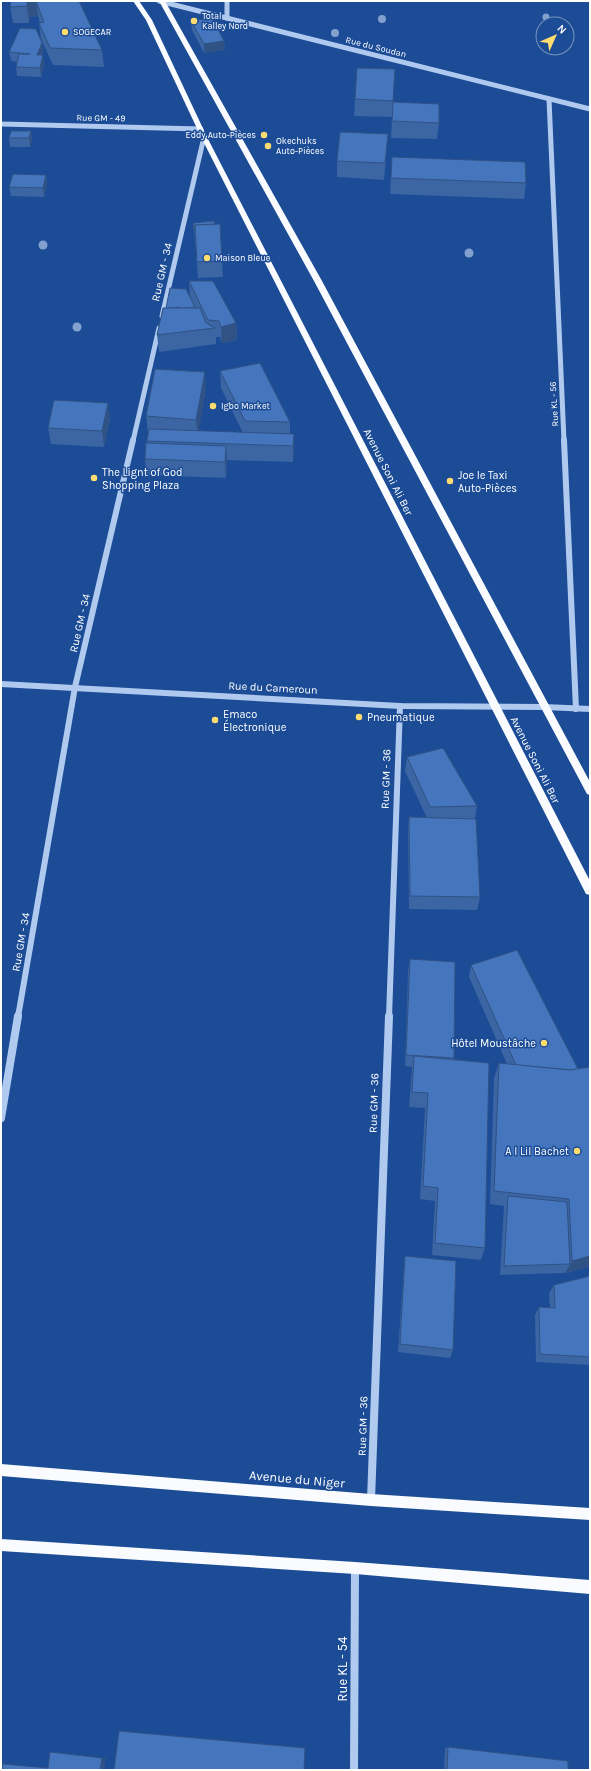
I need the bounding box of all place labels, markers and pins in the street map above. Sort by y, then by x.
place label: Total Kalley Nord [202,11,248,31]
marker: Total Kalley Nord [189,16,199,26]
marker: SOGECAR [60,27,70,37]
place label: SOGECAR [73,27,111,37]
place label: Eddy Auto-Pièces [186,130,256,140]
marker: Eddy Auto-Pièces [259,130,269,140]
place label: Okechuks Auto-Pièces [276,136,325,156]
marker: Okechuks Auto-Pièces [263,141,273,151]
marker: Maison Bleue [202,253,212,263]
place label: Maison Bleue [215,253,271,263]
marker: Igbo Market [208,401,218,411]
place label: Igbo Market [221,401,271,411]
place label: The Lignt of God Shopping Plaza [102,466,182,492]
place label: Joe le Taxi Auto-Pièces [458,469,517,495]
marker: The Lignt of God Shopping Plaza [89,473,99,483]
marker: Joe le Taxi Auto-Pièces [445,476,455,486]
place label: Emaco Électronique [223,708,287,734]
place label: Pneumatique [367,711,435,724]
marker: Pneumatique [354,712,364,722]
marker: Emaco Électronique [210,715,220,725]
place label: Hôtel Moustâche [451,1037,536,1050]
marker: Hôtel Moustâche [539,1038,549,1048]
place label: A I Lil Bachet [505,1145,569,1158]
marker: A I Lil Bachet [572,1146,582,1156]

